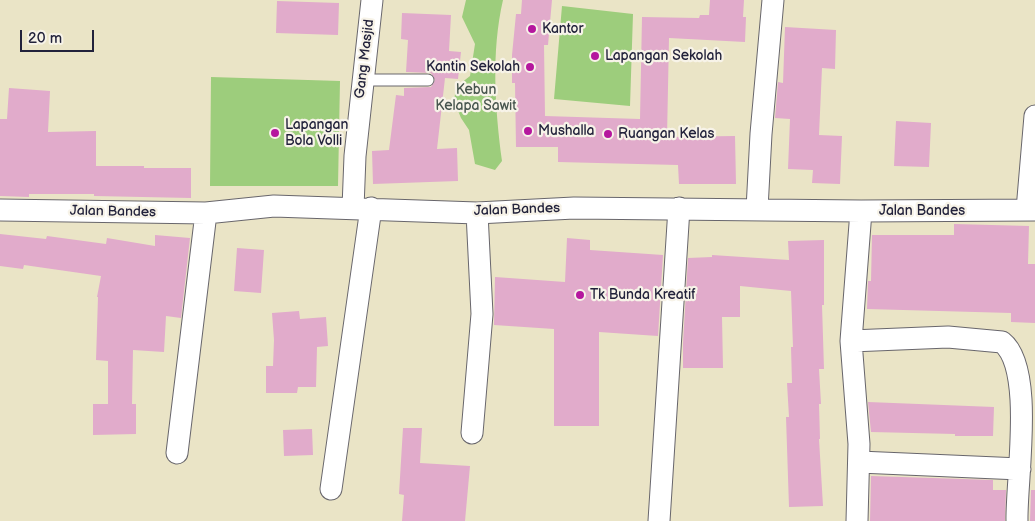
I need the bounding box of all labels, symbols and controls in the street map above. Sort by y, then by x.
street label: Gang Masjid [352,18,378,100]
scale bar [22,20,96,52]
place label: Kantor [542,21,584,37]
marker: Kantor [526,23,538,35]
text: 20 m [28,29,62,48]
place label: Lapangan Sekolah [605,48,722,64]
marker: Lapangan Sekolah [589,50,601,62]
place label: Kantin Sekolah [426,59,520,75]
marker: Kantin Sekolah [524,61,536,73]
park label: Kebun Kelapa Sawit [435,82,517,114]
place label: Lapangan Bola Volli [285,117,348,150]
place label: Mushalla [538,123,595,139]
marker: Mushalla [522,125,534,137]
place label: Ruangan Kelas [618,126,714,142]
marker: Lapangan Bola Volli [269,127,281,139]
marker: Ruangan Kelas [602,128,614,140]
street label: Jalan Bandes [474,200,560,220]
street label: Jalan Bandes [70,203,156,221]
street label: Jalan Bandes [879,203,965,219]
place label: Tk Bunda Kreatif [590,287,696,303]
marker: Tk Bunda Kreatif [574,289,586,301]

